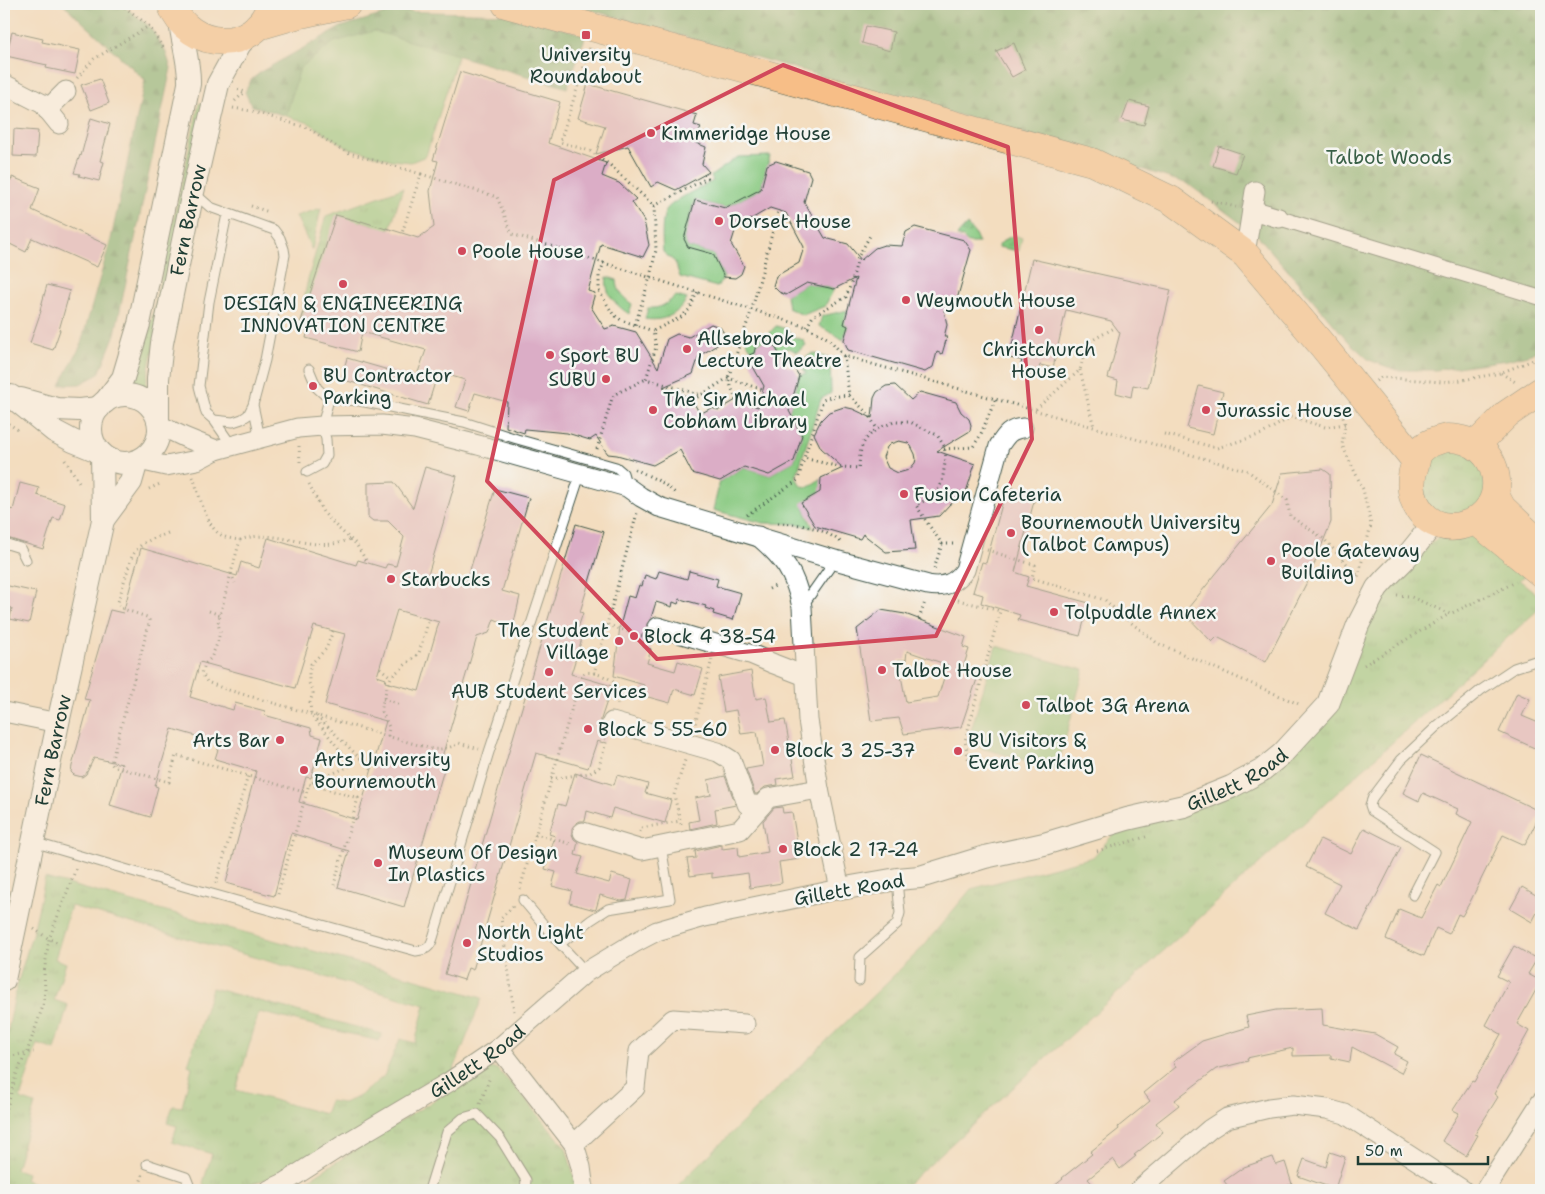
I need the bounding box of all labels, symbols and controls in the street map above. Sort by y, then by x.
marker: University Roundabout [580,29,592,41]
place label: University Roundabout [530,42,642,89]
place label: Kimmeridge House [661,121,831,146]
marker: Kimmeridge House [645,127,657,139]
park label: Talbot Woods [1326,145,1452,170]
street label: Fern Barrow [164,162,212,278]
place label: Dorset House [729,209,851,234]
marker: Dorset House [713,215,725,227]
place label: Poole House [472,239,584,264]
marker: Poole House [456,245,468,257]
marker: DESIGN & ENGINEERING INNOVATION CENTRE [337,278,349,290]
place label: Weymouth House [916,288,1076,313]
place label: DESIGN & ENGINEERING INNOVATION CENTRE [224,291,462,338]
marker: Weymouth House [900,294,912,306]
marker: Christchurch House [1033,324,1045,336]
place label: Allsebrook Lecture Theatre [697,326,842,373]
place label: Christchurch House [982,337,1096,384]
place label: Sport BU [560,343,640,368]
marker: Allsebrook Lecture Theatre [681,343,693,355]
marker: Sport BU [544,349,556,361]
place label: BU Contractor Parking [323,363,452,410]
place label: SUBU [548,367,596,392]
marker: SUBU [600,373,612,385]
marker: BU Contractor Parking [307,380,319,392]
place label: The Sir Michael Cobham Library [663,387,808,434]
place label: Jurassic House [1216,398,1353,423]
marker: The Sir Michael Cobham Library [647,404,659,416]
marker: Jurassic House [1200,404,1212,416]
place label: Fusion Cafeteria [914,482,1062,507]
marker: Fusion Cafeteria [898,488,910,500]
place label: Bournemouth University (Talbot Campus) [1021,510,1241,557]
marker: Bournemouth University (Talbot Campus) [1005,527,1017,539]
place label: Poole Gateway Building [1281,538,1420,585]
marker: Poole Gateway Building [1265,555,1277,567]
place label: Starbucks [401,567,491,592]
marker: Starbucks [385,573,397,585]
place label: Tolpuddle Annex [1064,600,1217,625]
marker: Tolpuddle Annex [1048,606,1060,618]
place label: The Student Village [498,618,609,665]
place label: Block 4 38-54 [644,624,776,649]
marker: Block 4 38-54 [628,630,640,642]
marker: The Student Village [613,635,625,647]
place label: Talbot House [892,658,1012,683]
marker: Talbot House [876,664,888,676]
marker: AUB Student Services [543,666,555,678]
place label: AUB Student Services [451,679,647,704]
street label: Fern Barrow [29,692,77,808]
place label: Talbot 3G Arena [1036,693,1190,718]
marker: Talbot 3G Arena [1020,699,1032,711]
place label: Block 5 55-60 [598,717,728,742]
marker: Block 5 55-60 [582,723,594,735]
place label: Arts Bar [192,728,270,753]
place label: BU Visitors & Event Parking [968,728,1094,775]
marker: Arts Bar [274,734,286,746]
place label: Block 3 25-37 [785,738,916,763]
street label: Gillett Road [1183,742,1293,817]
marker: Block 3 25-37 [769,744,781,756]
marker: BU Visitors & Event Parking [952,745,964,757]
place label: Arts University Bournemouth [314,747,451,794]
marker: Arts University Bournemouth [298,764,310,776]
place label: Block 2 17-24 [793,837,919,862]
place label: Museum Of Design In Plastics [388,840,558,887]
marker: Block 2 17-24 [777,843,789,855]
marker: Museum Of Design In Plastics [372,857,384,869]
street label: Gillett Road [792,867,906,912]
place label: North Light Studios [477,920,584,967]
marker: North Light Studios [461,937,473,949]
street label: Gillett Road [425,1019,530,1104]
scale bar [1358,1134,1488,1166]
text: 50 m [1365,1141,1403,1161]

